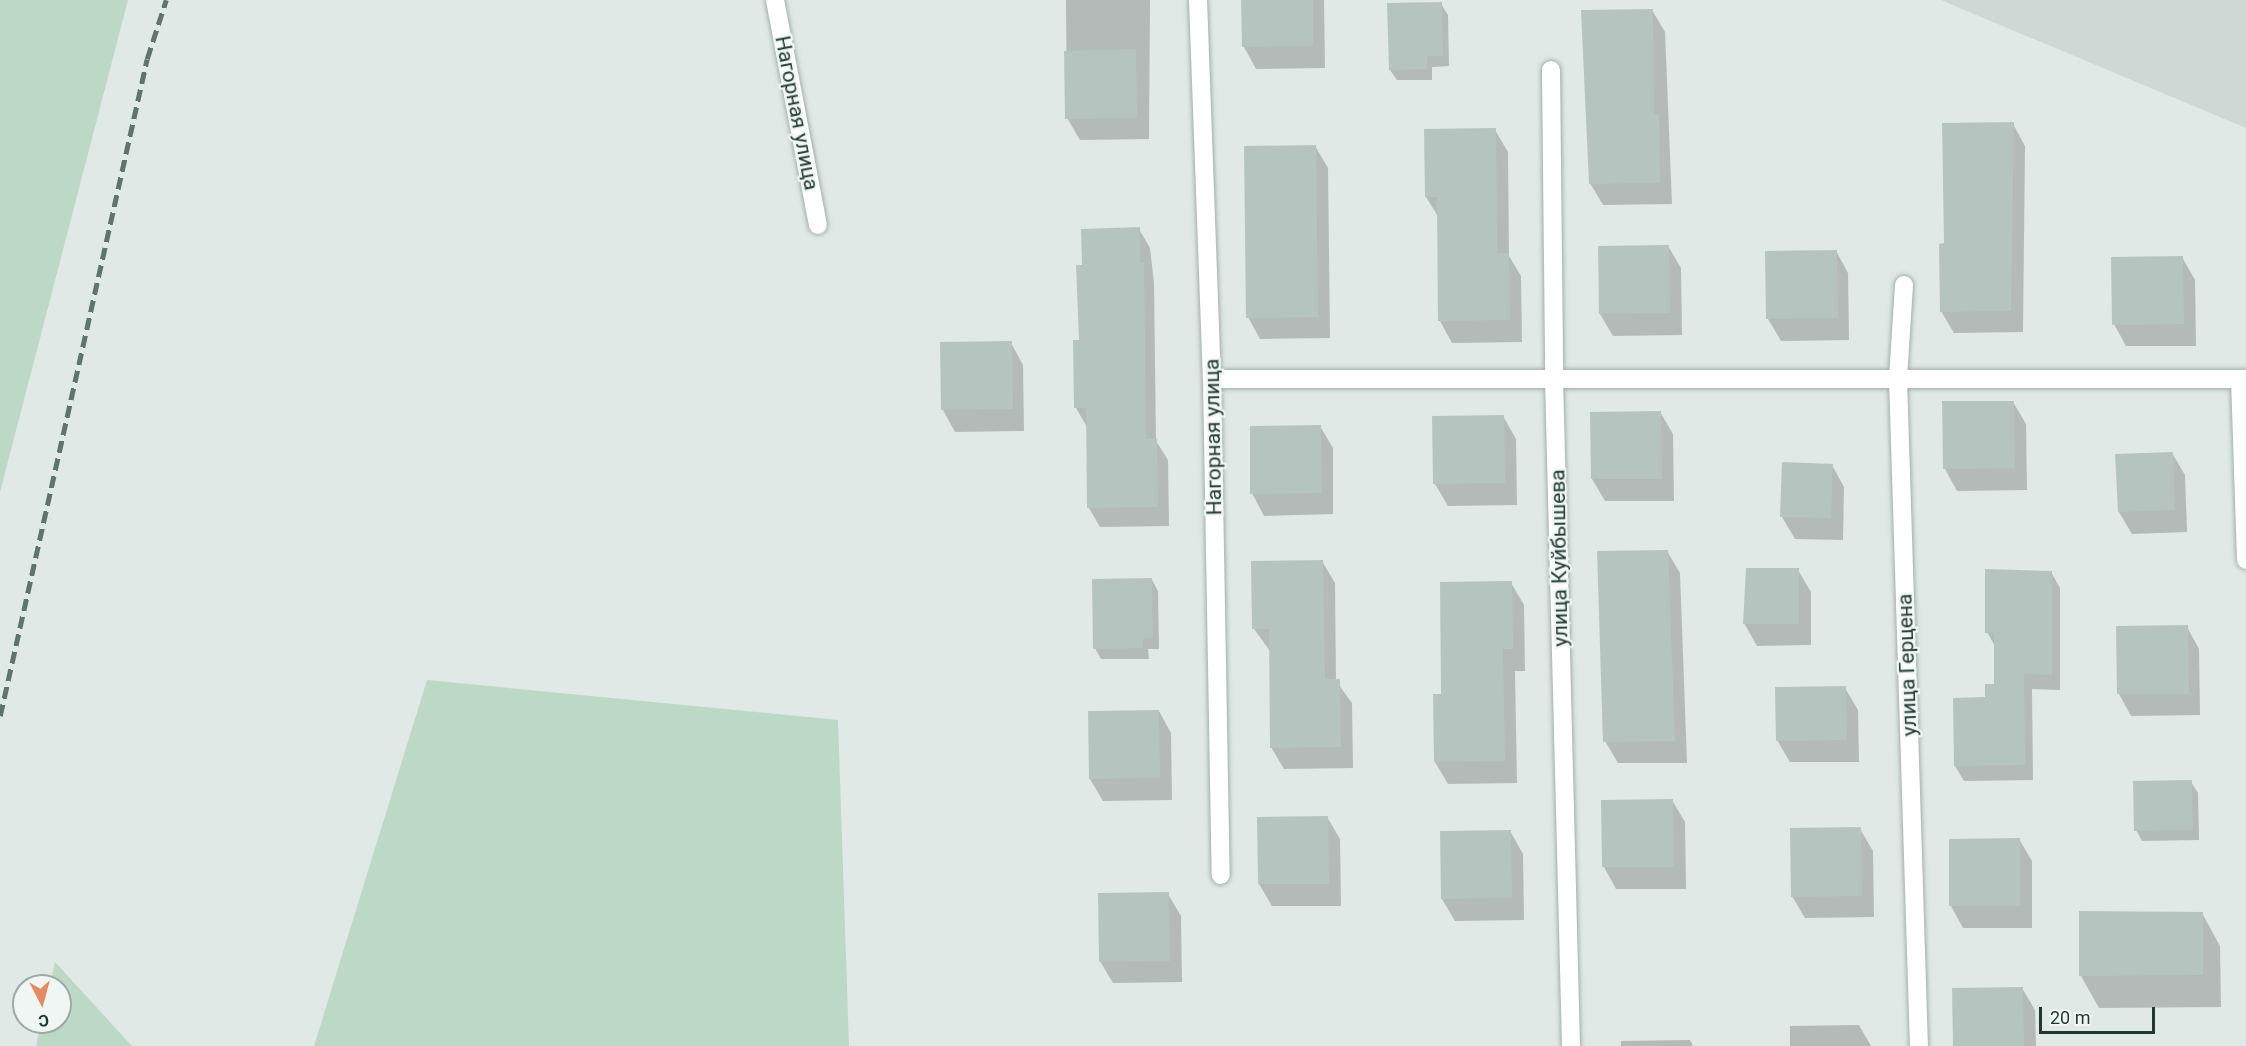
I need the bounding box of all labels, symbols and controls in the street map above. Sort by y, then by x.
street label: Нагорная улица [770,34,824,192]
street label: Нагорная улица [1199,358,1227,516]
street label: улица Куйбышева [1545,469,1573,647]
street label: улица Герцена [1892,593,1922,737]
north arrow [12,974,72,1034]
scale bar [2042,995,2158,1033]
text: 20 m [2050,1007,2090,1028]
text: С [38,1010,50,1030]

